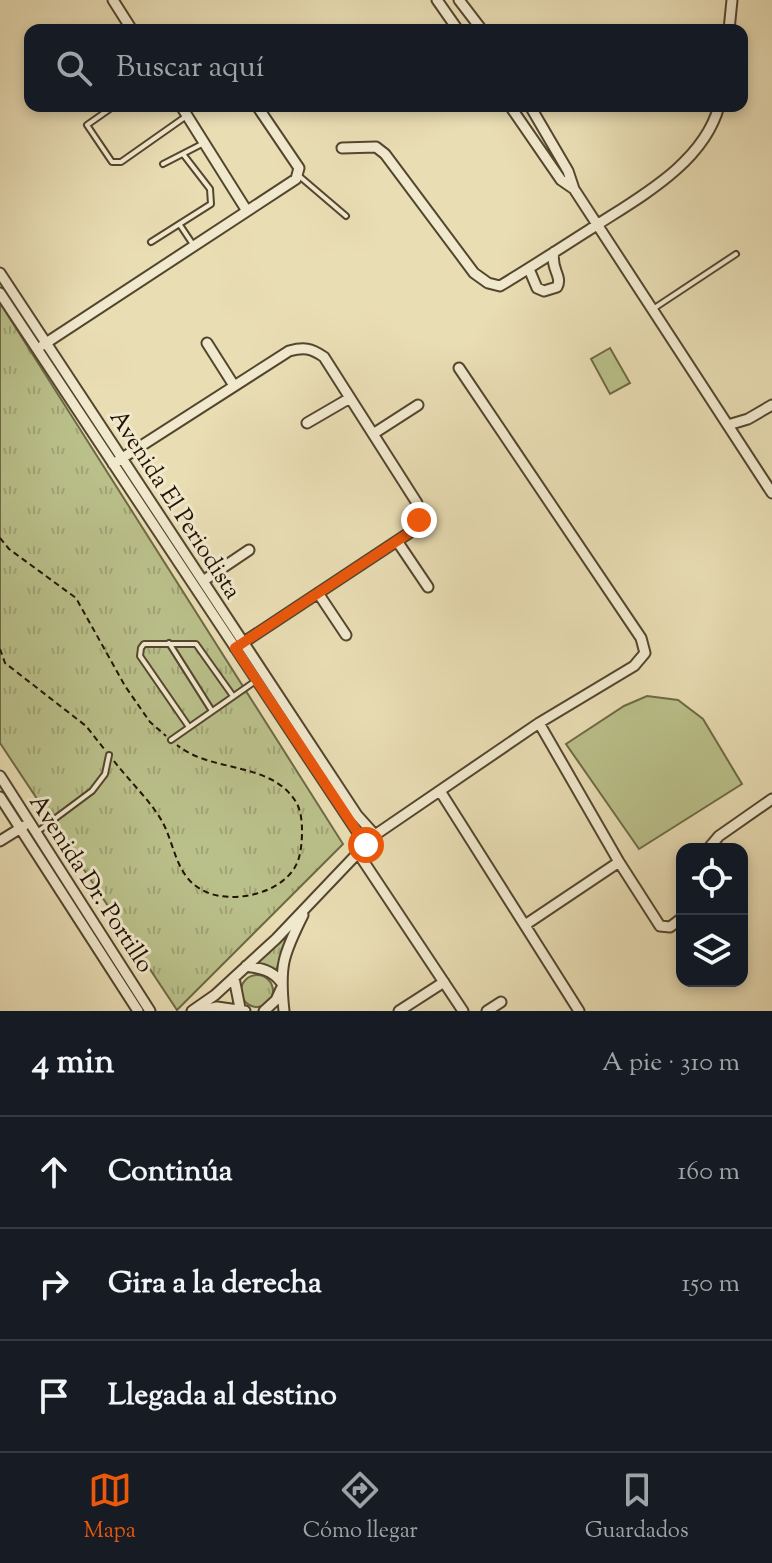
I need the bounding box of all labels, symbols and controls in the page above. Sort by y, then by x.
search box [24,24,748,112]
icon: search [52,46,96,90]
text: Buscar aquí [116,47,264,90]
street label: Avenida El Periodista [100,404,248,606]
route end [401,502,437,538]
street label: Avenida Dr. Portillo [20,788,161,980]
route start [348,827,384,863]
map controls [676,843,748,987]
button: locate [676,843,748,915]
button: layers [676,915,748,987]
text: 4 min [32,1039,114,1088]
text: A pie · 310 m [602,1045,740,1082]
icon: ahead [32,1150,76,1194]
text: Continúa [108,1151,233,1194]
text: 160 m [677,1154,740,1191]
icon: right [32,1262,76,1306]
text: Gira a la derecha [108,1263,322,1306]
text: 150 m [681,1266,740,1303]
icon: arrive [32,1374,76,1418]
text: Llegada al destino [108,1375,337,1418]
tab: Mapa [83,1468,136,1548]
tab: Cómo llegar [303,1468,418,1548]
tab: Guardados [585,1468,689,1548]

